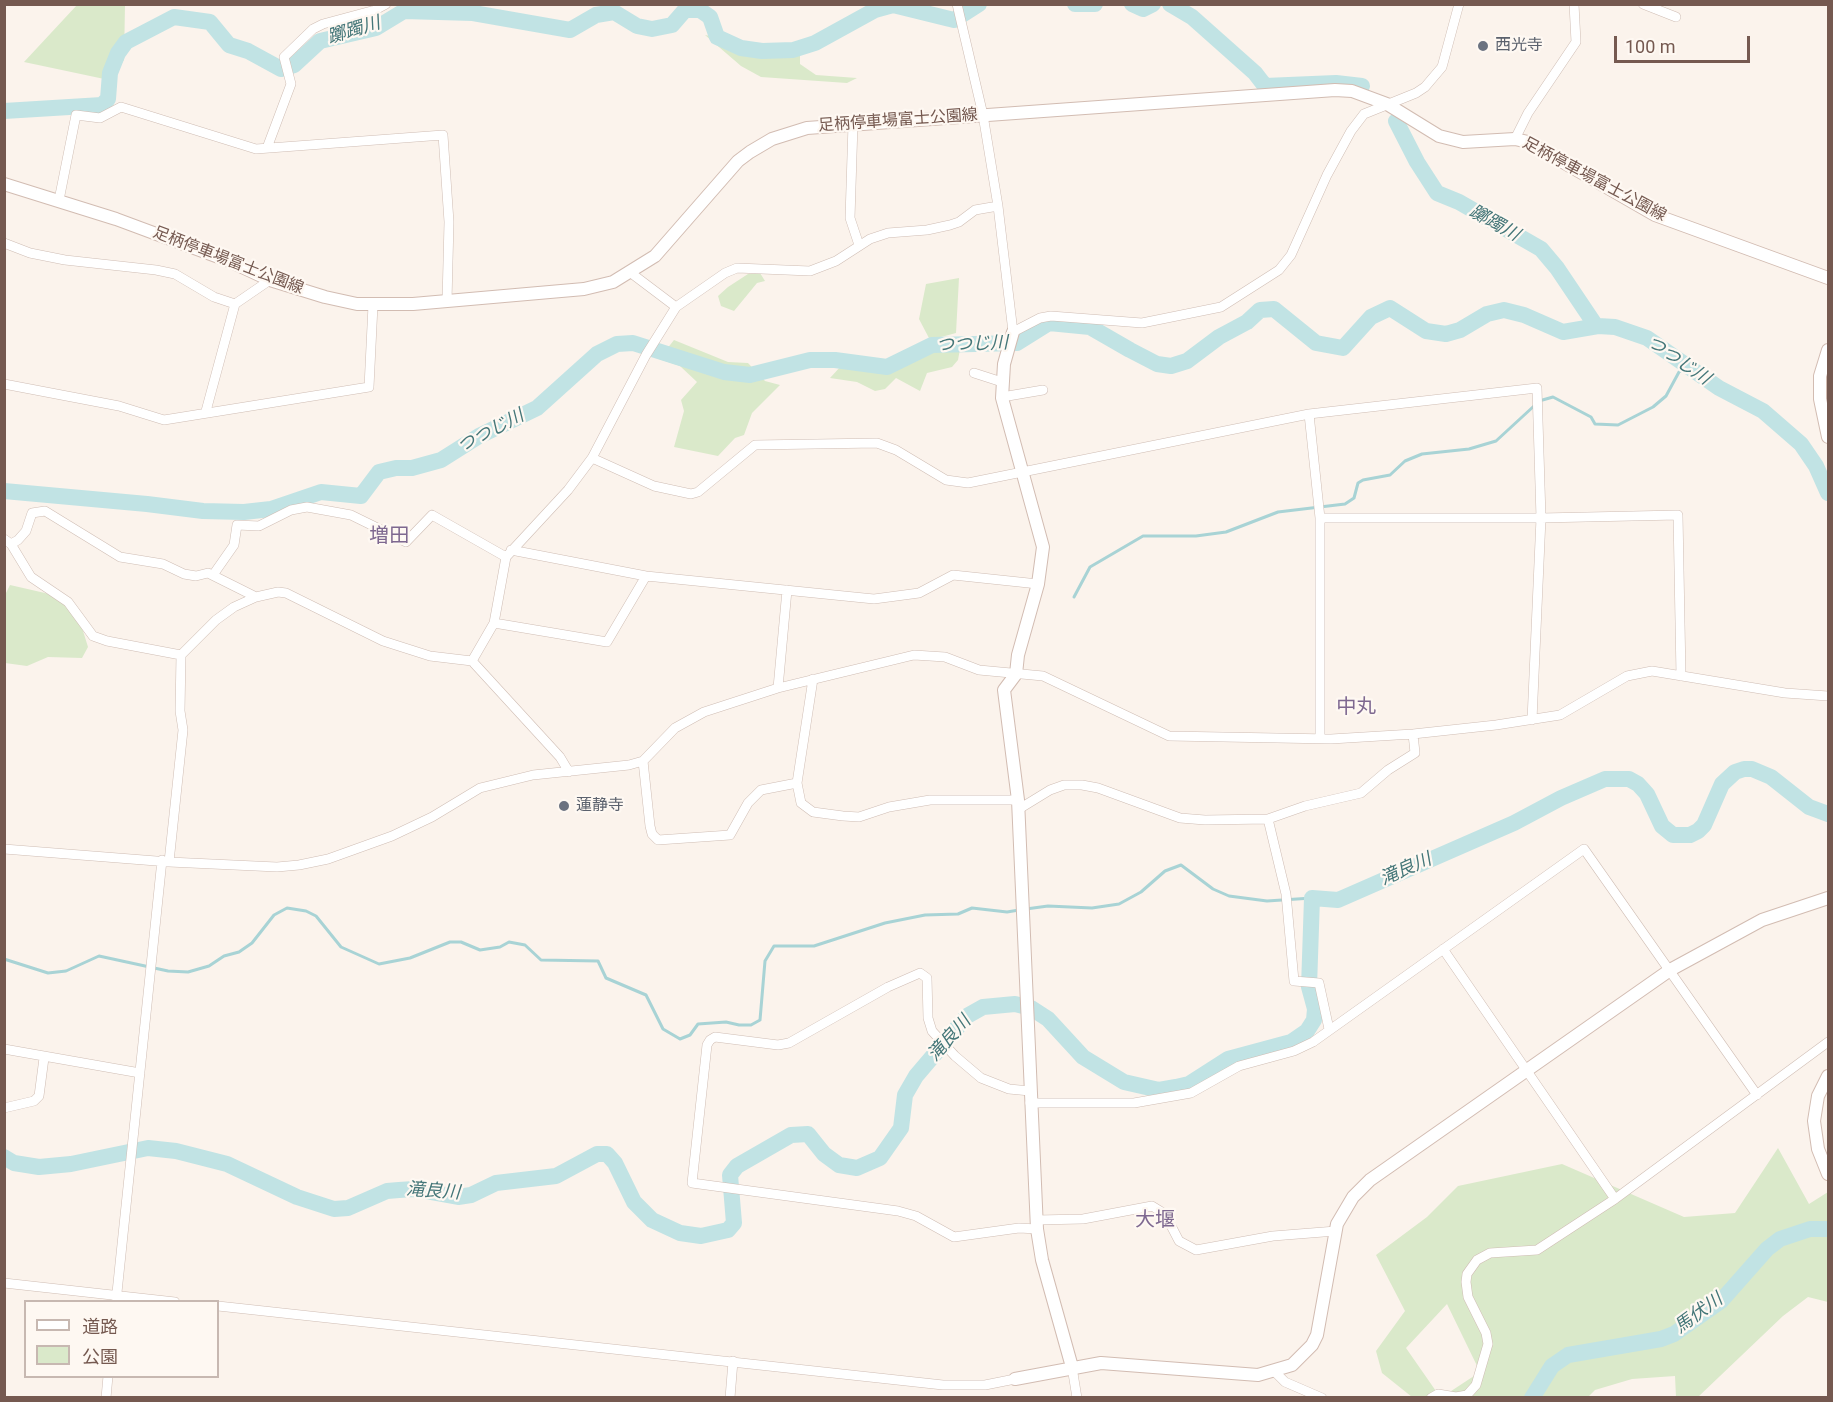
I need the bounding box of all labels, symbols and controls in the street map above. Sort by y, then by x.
water label: 躑躅川 [325,13,383,49]
scale bar [1617,24,1754,62]
place label: 西光寺 [1495,36,1543,56]
text: 100 m [1625,36,1676,57]
marker: 西光寺 [1476,39,1490,53]
street label: 足柄停車場富士公園線 [818,106,978,136]
street label: 足柄停車場富士公園線 [1519,134,1669,226]
water label: 躑躅川 [1465,201,1523,247]
street label: 足柄停車場富士公園線 [150,223,306,299]
water label: つつじ川 [1642,332,1714,390]
water label: つつじ川 [936,333,1008,357]
water label: つつじ川 [454,406,528,458]
district label: 増田 [369,525,409,549]
district label: 中丸 [1336,696,1376,720]
place label: 蓮静寺 [576,796,624,816]
marker: 蓮静寺 [557,799,571,813]
water label: 滝良川 [1377,849,1435,891]
water label: 滝良川 [924,1012,976,1066]
water label: 滝良川 [405,1179,461,1205]
district label: 大堰 [1135,1209,1175,1233]
water label: 馬伏川 [1671,1289,1727,1339]
legend [24,1300,219,1378]
text: 道路 [82,1316,118,1337]
text: 公園 [82,1346,118,1367]

